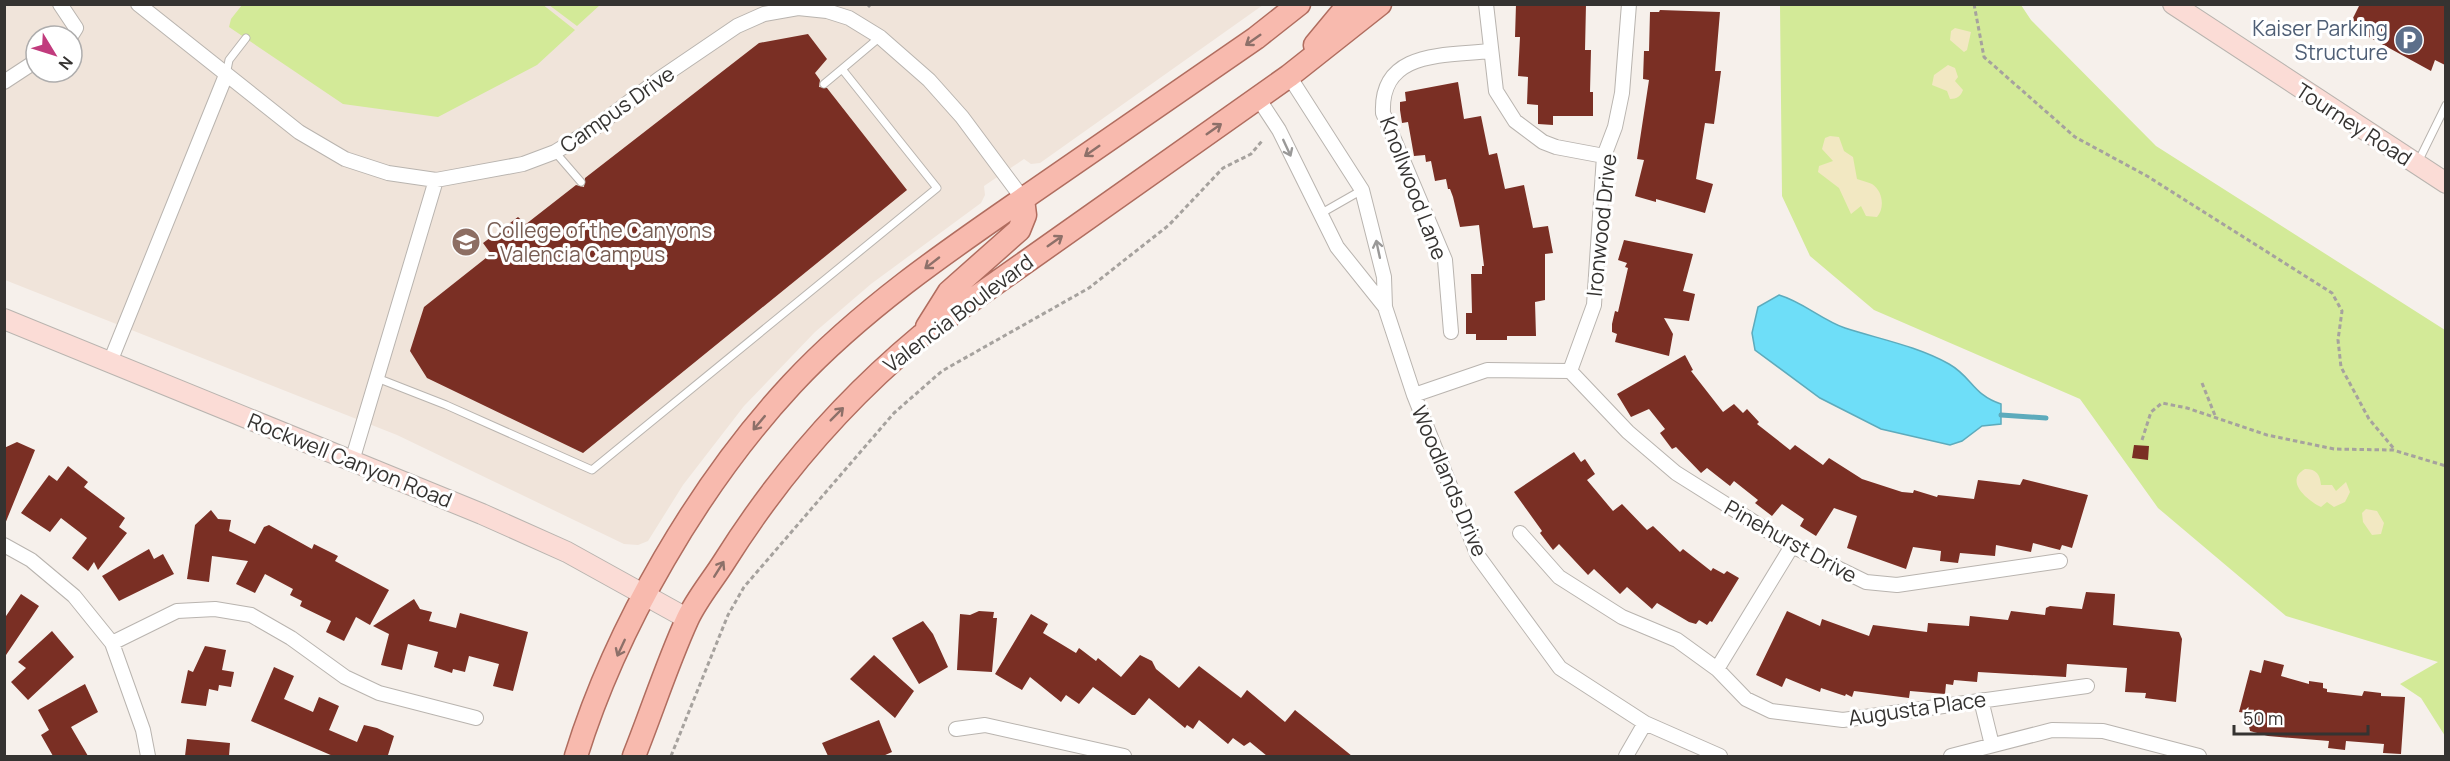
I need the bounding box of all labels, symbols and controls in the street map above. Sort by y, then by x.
place label: Kaiser Parking Structure [2252,14,2388,66]
north arrow [24,24,84,84]
parking icon: Kaiser Parking Structure [2393,24,2425,56]
one-way arrow [1245,34,1261,46]
text: N [54,52,78,75]
street label: Campus Drive [554,59,680,159]
street label: Tourney Road [2291,76,2417,172]
street label: Knollwood Lane [1374,112,1454,264]
one-way arrow [1206,123,1222,135]
one-way arrow [1282,139,1294,157]
one-way arrow [1085,145,1101,157]
street label: Ironwood Drive [1580,152,1622,298]
place label: College of the Canyons - Valencia Campus [487,216,712,268]
school or university icon: College of the Canyons - Valencia Campus [450,226,482,258]
one-way arrow [1047,235,1063,248]
one-way arrow [1372,240,1383,259]
street label: Valencia Boulevard [877,247,1039,379]
one-way arrow [925,256,941,269]
street label: Woodlands Drive [1406,401,1494,561]
street label: Rockwell Canyon Road [244,406,456,514]
one-way arrow [829,406,844,421]
one-way arrow [752,415,766,430]
street label: Pinehurst Drive [1720,493,1862,589]
one-way arrow [713,561,725,578]
one-way arrow [614,638,626,656]
street label: Augusta Place [1846,684,1988,732]
scale bar [2234,698,2368,736]
text: 50 m [2243,706,2283,730]

